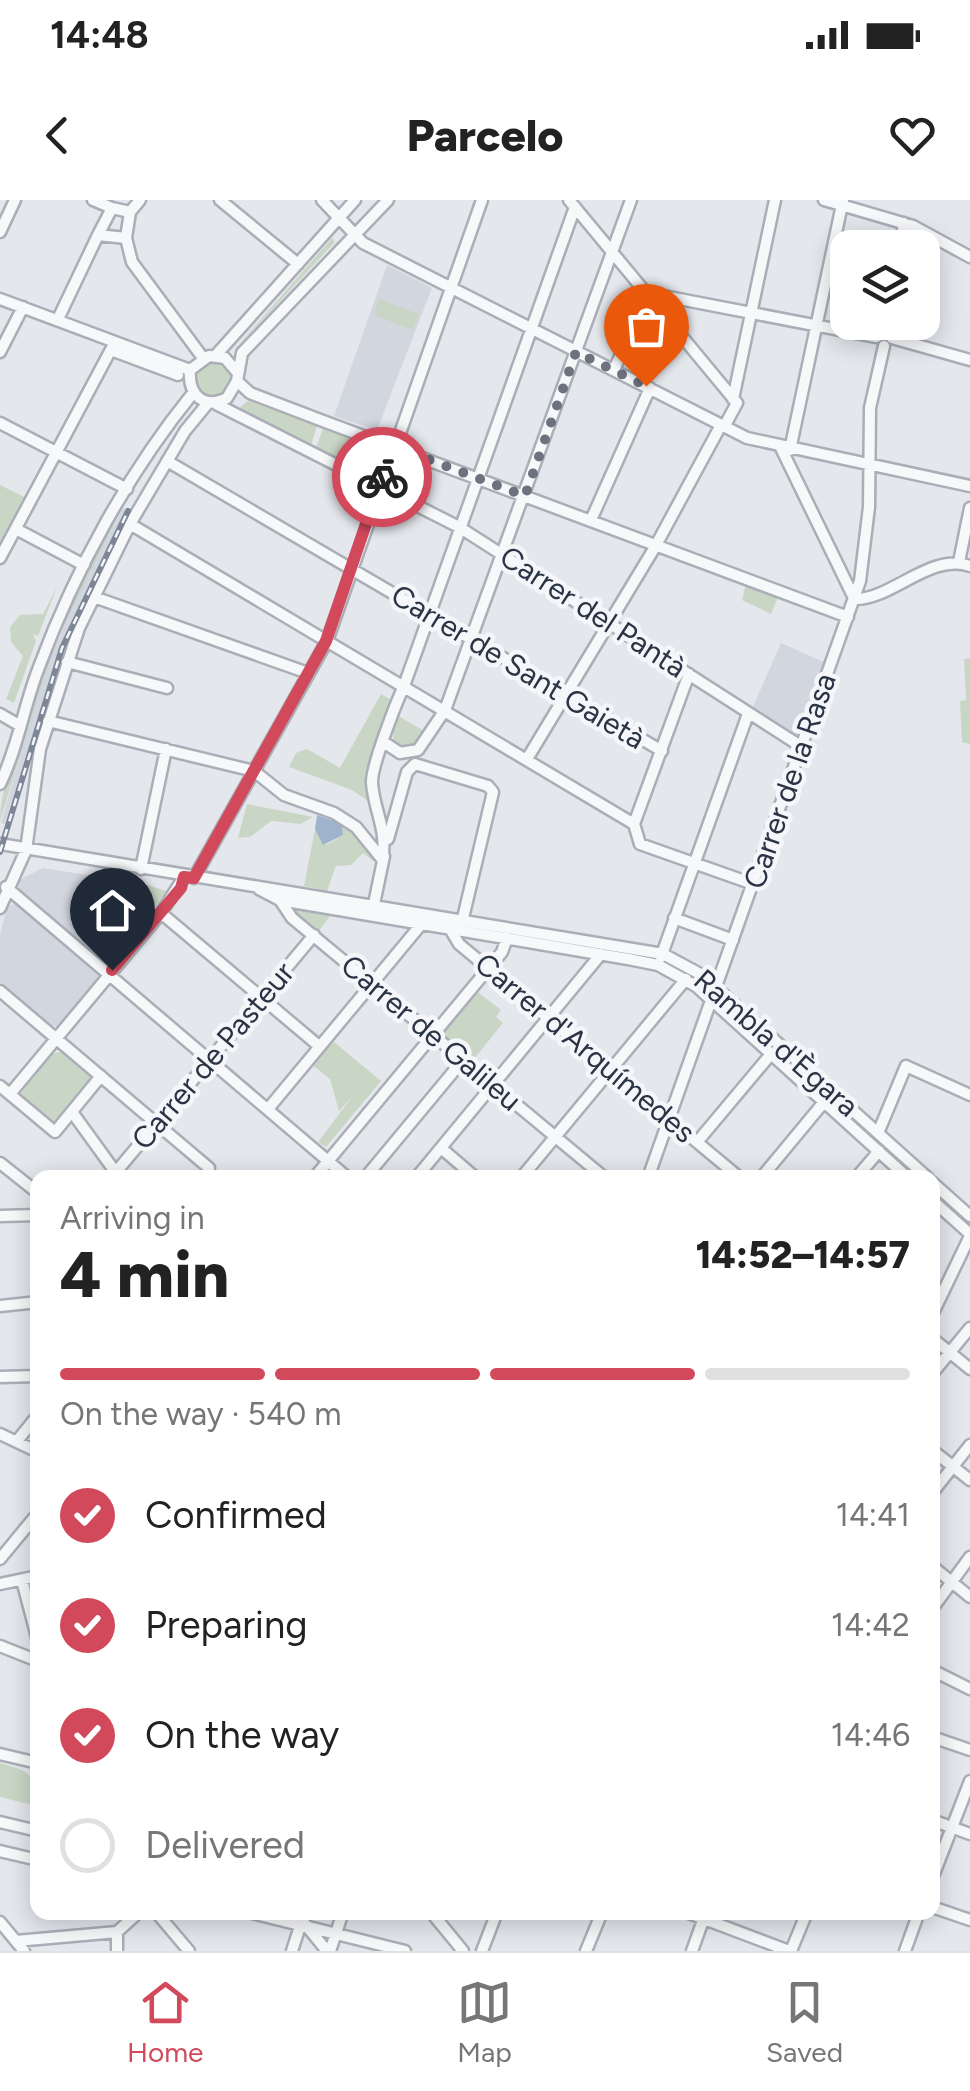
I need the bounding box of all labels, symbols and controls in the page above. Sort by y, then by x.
text: 14:48 [50,12,149,58]
icon: back [30,108,85,163]
text: Parcelo [406,108,564,162]
icon: heart [885,108,940,163]
map controls [830,230,940,340]
button: layers [830,230,940,340]
pin [604,284,689,387]
icon: bag [619,299,674,354]
courier [332,427,432,527]
icon: bike [355,450,410,505]
street label: Carrer del Pantà [493,538,693,686]
street label: Carrer de Sant Gaietà [385,576,652,757]
street label: Carrer de la Rasa [735,668,844,893]
pin [70,868,155,971]
icon: home [85,883,140,938]
street label: Carrer d'Arquímedes [468,945,703,1151]
street label: Carrer de Galileu [334,946,529,1119]
street label: Carrer de Pasteur [123,954,302,1157]
street label: Rambla d'Ègara [686,961,866,1124]
text: Arriving in [60,1199,205,1237]
text: 14:52–14:57 [695,1232,910,1278]
text: 4 min [60,1235,229,1313]
text: On the way · 540 m [60,1395,341,1433]
icon: check [60,1488,115,1543]
text: Confirmed [145,1492,327,1538]
text: 14:41 [836,1496,910,1534]
icon: check [60,1598,115,1653]
text: Preparing [145,1602,307,1648]
text: 14:42 [831,1606,910,1644]
icon: check [60,1708,115,1763]
text: On the way [145,1712,339,1758]
text: 14:46 [831,1716,910,1754]
text: Delivered [145,1822,305,1868]
tab: Home [127,1975,203,2069]
tab: Map [457,1975,512,2069]
tab: Saved [766,1975,843,2069]

